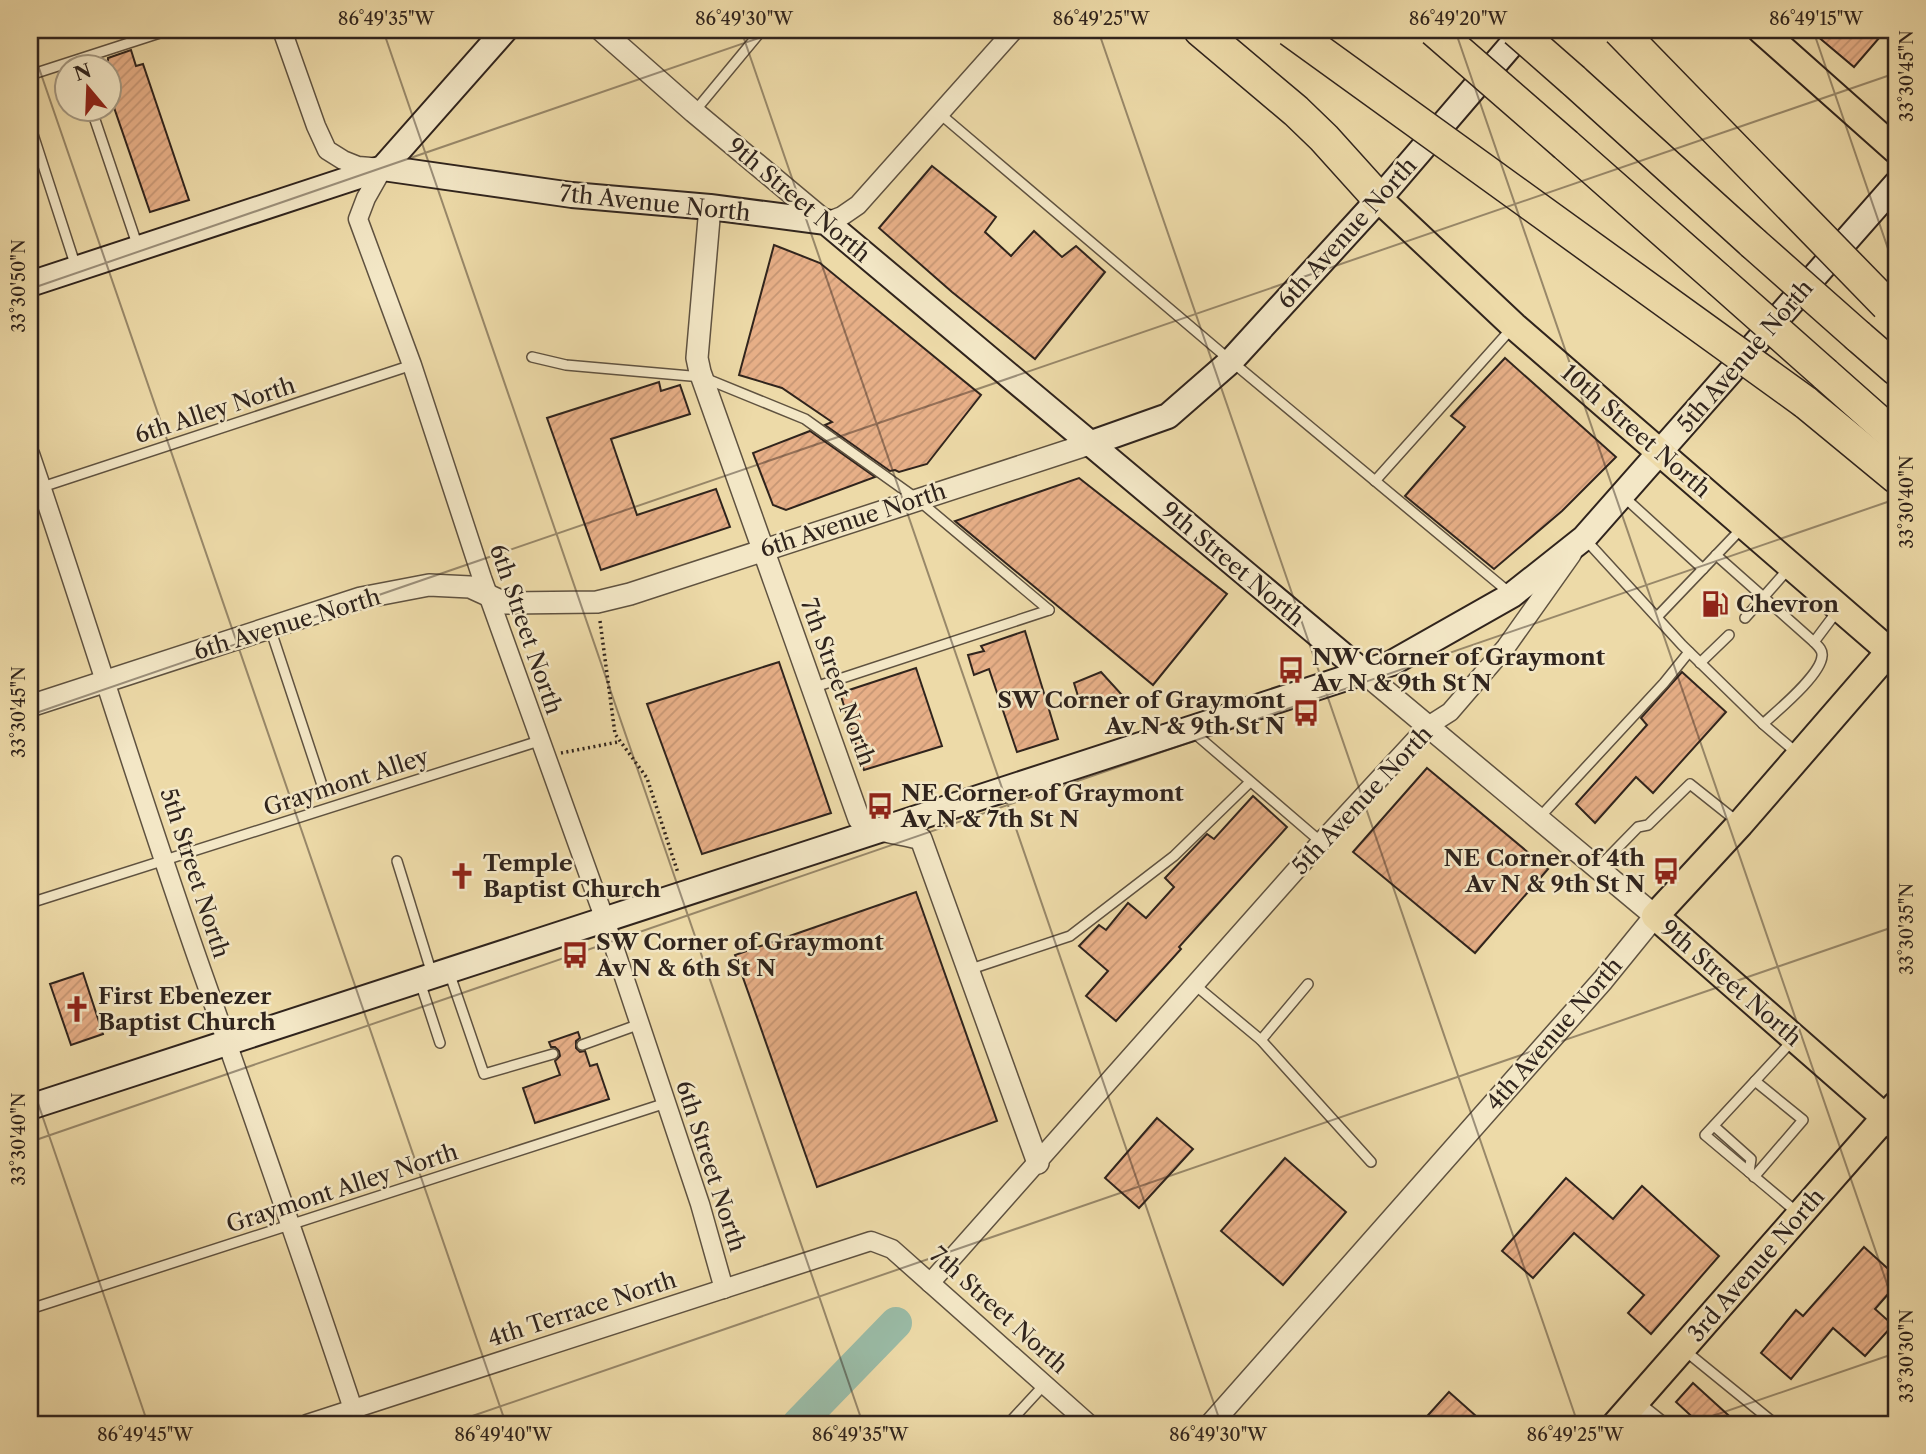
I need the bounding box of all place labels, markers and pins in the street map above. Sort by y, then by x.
fuel station icon: Chevron [1700,589,1730,619]
place label: Chevron [1736,590,1839,618]
place label: NW Corner of Graymont Av N & 9th St N [1311,643,1606,697]
bus stop icon: NW Corner of Graymont Av N & 9th St N [1276,655,1306,685]
place label: SW Corner of Graymont Av N & 9th St N [997,686,1286,740]
bus stop icon: SW Corner of Graymont Av N & 9th St N [1291,698,1321,728]
place label: NE Corner of Graymont Av N & 7th St N [900,779,1185,833]
bus stop icon: NE Corner of Graymont Av N & 7th St N [865,791,895,821]
place label: NE Corner of 4th Av N & 9th St N [1443,844,1645,898]
place label: Temple Baptist Church [483,849,661,903]
bus stop icon: NE Corner of 4th Av N & 9th St N [1651,856,1681,886]
church icon: Temple Baptist Church [447,861,477,891]
place label: SW Corner of Graymont Av N & 6th St N [595,928,884,982]
bus stop icon: SW Corner of Graymont Av N & 6th St N [560,940,590,970]
place label: First Ebenezer Baptist Church [98,982,276,1036]
church icon: First Ebenezer Baptist Church [62,994,92,1024]

